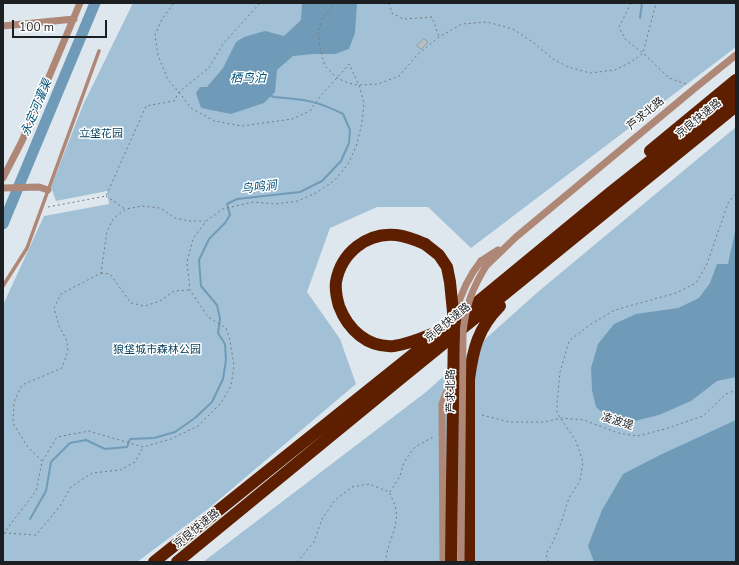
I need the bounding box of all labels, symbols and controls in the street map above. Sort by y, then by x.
scale bar [14,12,109,38]
text: 100 m [19,19,54,35]
water label: 栖鸟泊 [230,72,266,86]
water label: 永定河灌渠 [19,78,55,138]
street label: 芦求北路 [625,95,667,133]
street label: 京良快速路 [673,97,725,141]
park label: 立垡花园 [79,127,123,141]
water label: 鸟鸣涧 [240,179,278,197]
street label: 京良快速路 [422,301,474,345]
park label: 狼垡城市森林公园 [113,343,201,357]
street label: 芦求北路 [444,369,458,413]
street label: 凌波堤 [599,411,635,433]
street label: 京良快速路 [171,507,223,551]

